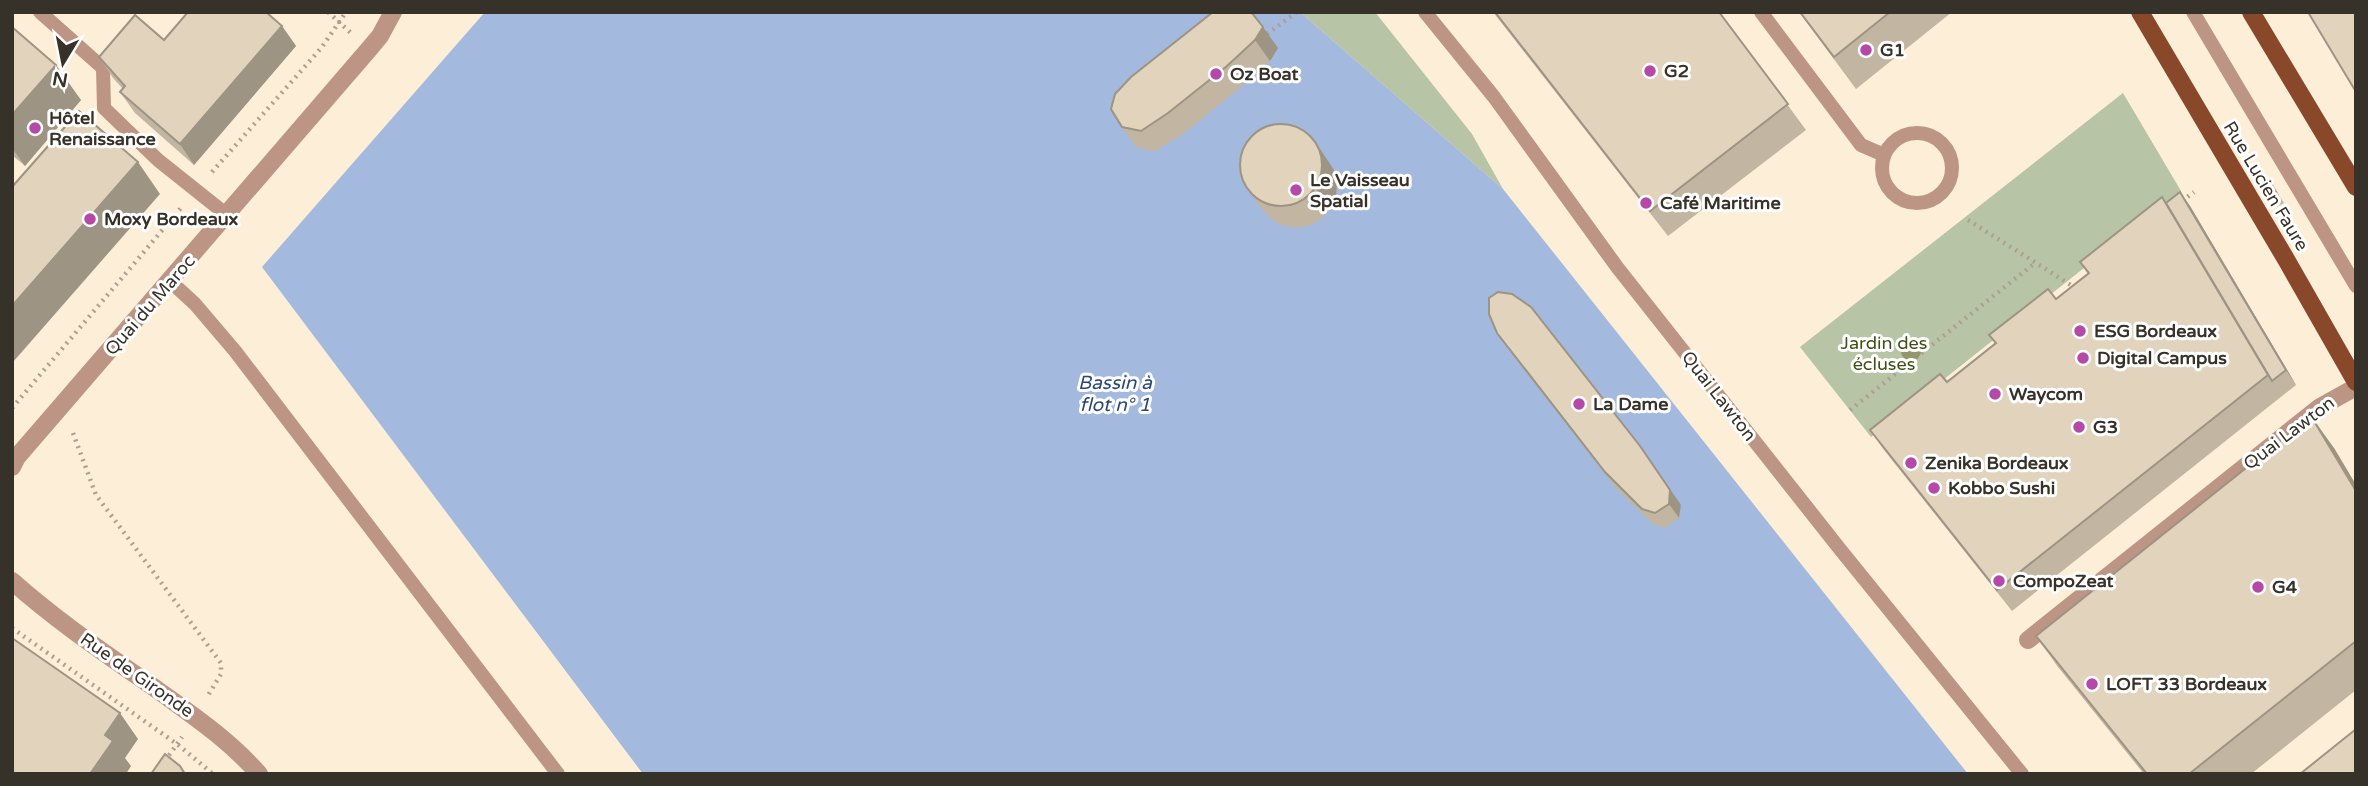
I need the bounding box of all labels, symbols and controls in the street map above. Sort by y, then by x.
north arrow [28,28,98,98]
place label: G1 [1880,39,1905,61]
marker: G1 [1858,42,1874,58]
place label: G2 [1664,60,1689,82]
place label: Oz Boat [1230,63,1298,85]
marker: G2 [1642,63,1658,79]
marker: Oz Boat [1208,66,1224,82]
text: N [51,67,70,91]
place label: Hôtel Renaissance [49,107,156,150]
street label: Rue Lucien Faure [2219,117,2313,255]
marker: Hôtel Renaissance [27,120,43,136]
place label: Le Vaisseau Spatial [1310,169,1410,212]
marker: Le Vaisseau Spatial [1288,182,1304,198]
place label: Café Maritime [1660,192,1781,214]
marker: Café Maritime [1638,195,1654,211]
place label: Moxy Bordeaux [104,208,238,230]
marker: Moxy Bordeaux [82,211,98,227]
street label: Quai du Maroc [100,250,200,360]
place label: ESG Bordeaux [2094,320,2217,342]
marker: ESG Bordeaux [2072,323,2088,339]
park label: Jardin des écluses [1841,332,1927,375]
street label: Quai Lawton [1677,347,1761,445]
place label: Digital Campus [2097,347,2227,369]
marker: Digital Campus [2075,350,2091,366]
water label: Bassin à flot n° 1 [1078,372,1153,416]
place label: Waycom [2009,383,2083,405]
marker: Waycom [1987,386,2003,402]
street label: Quai Lawton [2239,392,2339,474]
place label: La Dame [1593,393,1668,415]
marker: La Dame [1571,396,1587,412]
place label: G3 [2093,416,2118,438]
marker: G3 [2071,419,2087,435]
place label: Zenika Bordeaux [1925,452,2069,474]
marker: Zenika Bordeaux [1903,455,1919,471]
place label: Kobbo Sushi [1948,477,2055,499]
marker: Kobbo Sushi [1926,480,1942,496]
place label: CompoZeat [2013,570,2114,592]
marker: CompoZeat [1991,573,2007,589]
place label: G4 [2272,576,2298,598]
marker: G4 [2250,579,2266,595]
street label: Rue de Gironde [76,628,198,722]
place label: LOFT 33 Bordeaux [2106,673,2267,695]
marker: LOFT 33 Bordeaux [2084,676,2100,692]

